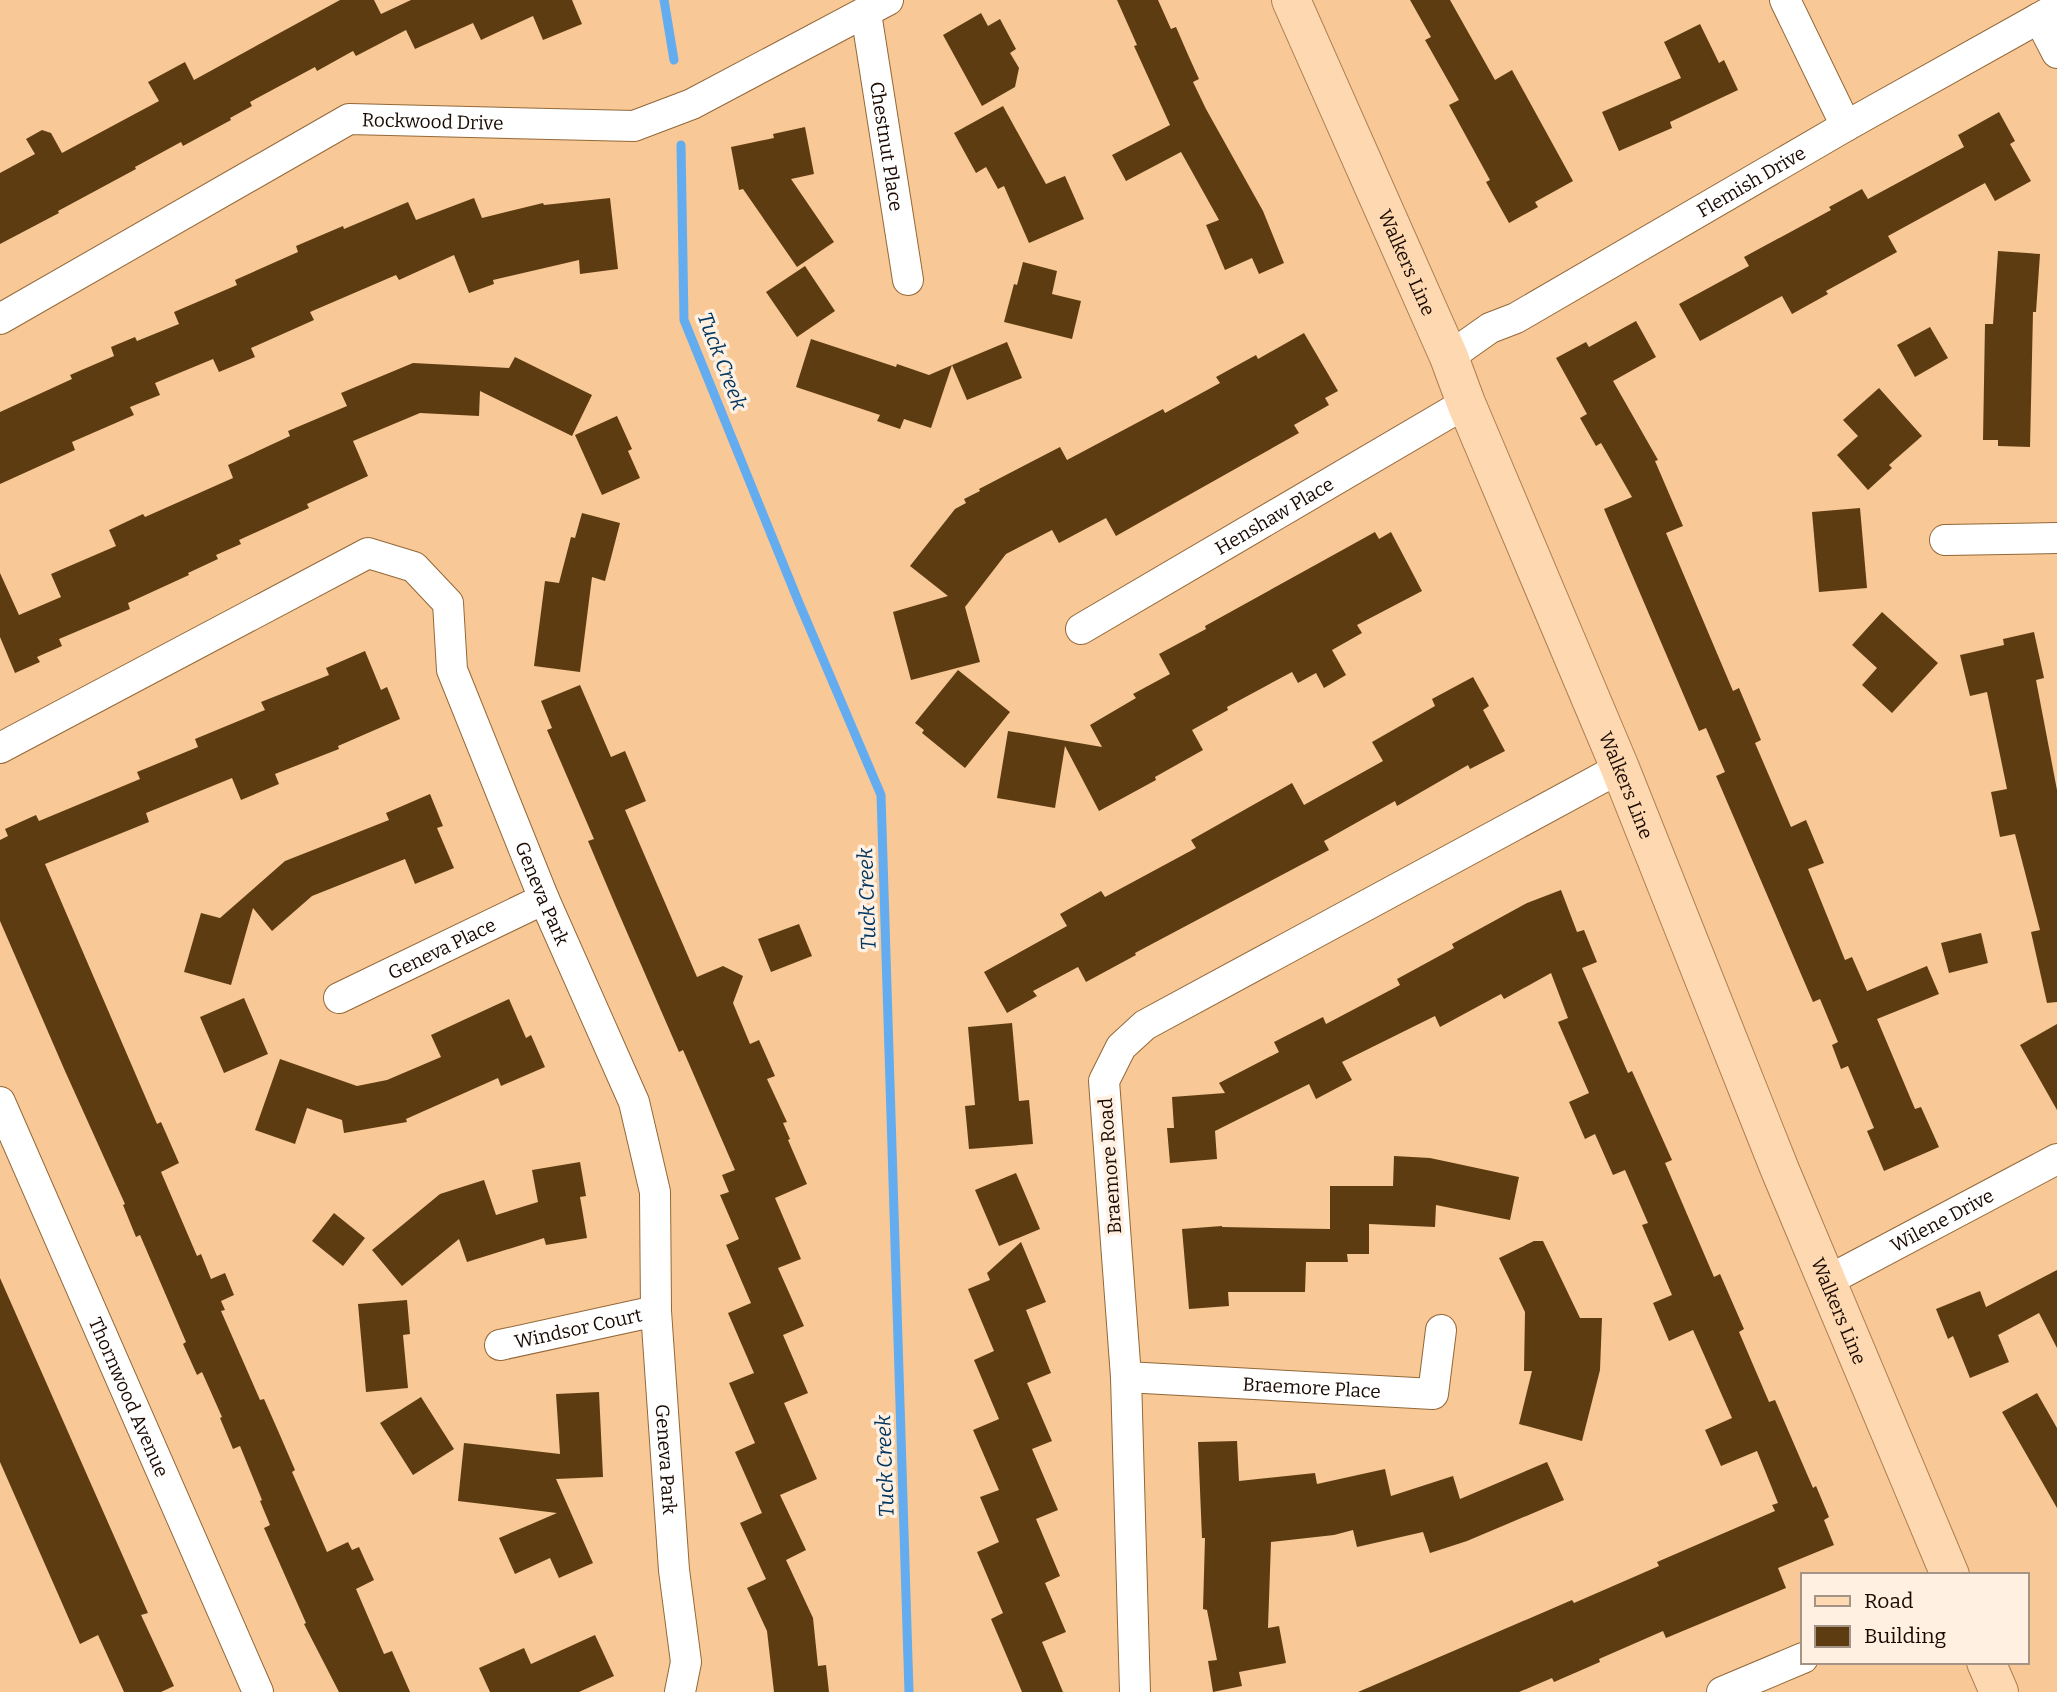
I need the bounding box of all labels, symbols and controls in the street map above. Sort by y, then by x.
street label: Chestnut Place [865,80,909,213]
street label: Rockwood Drive [362,108,504,134]
street label: Flemish Drive [1693,141,1809,222]
street label: Walkers Line [1374,206,1441,319]
water label: Tuck Creek [692,309,753,414]
street label: Henshaw Place [1211,472,1338,559]
street label: Walkers Line [1594,728,1659,842]
street label: Geneva Park [511,838,575,949]
water label: Tuck Creek [852,847,882,951]
street label: Geneva Place [384,913,499,984]
street label: Braemore Road [1094,1097,1126,1235]
street label: Wilene Drive [1886,1183,1997,1257]
street label: Walkers Line [1807,1254,1872,1368]
street label: Windsor Court [512,1303,644,1353]
street label: Thornwood Avenue [84,1314,174,1480]
street label: Braemore Place [1242,1372,1381,1403]
street label: Geneva Park [651,1403,682,1515]
water label: Tuck Creek [870,1414,900,1518]
legend [1801,1573,2029,1664]
text: Road [1864,1588,1913,1614]
text: Building [1864,1623,1947,1649]

